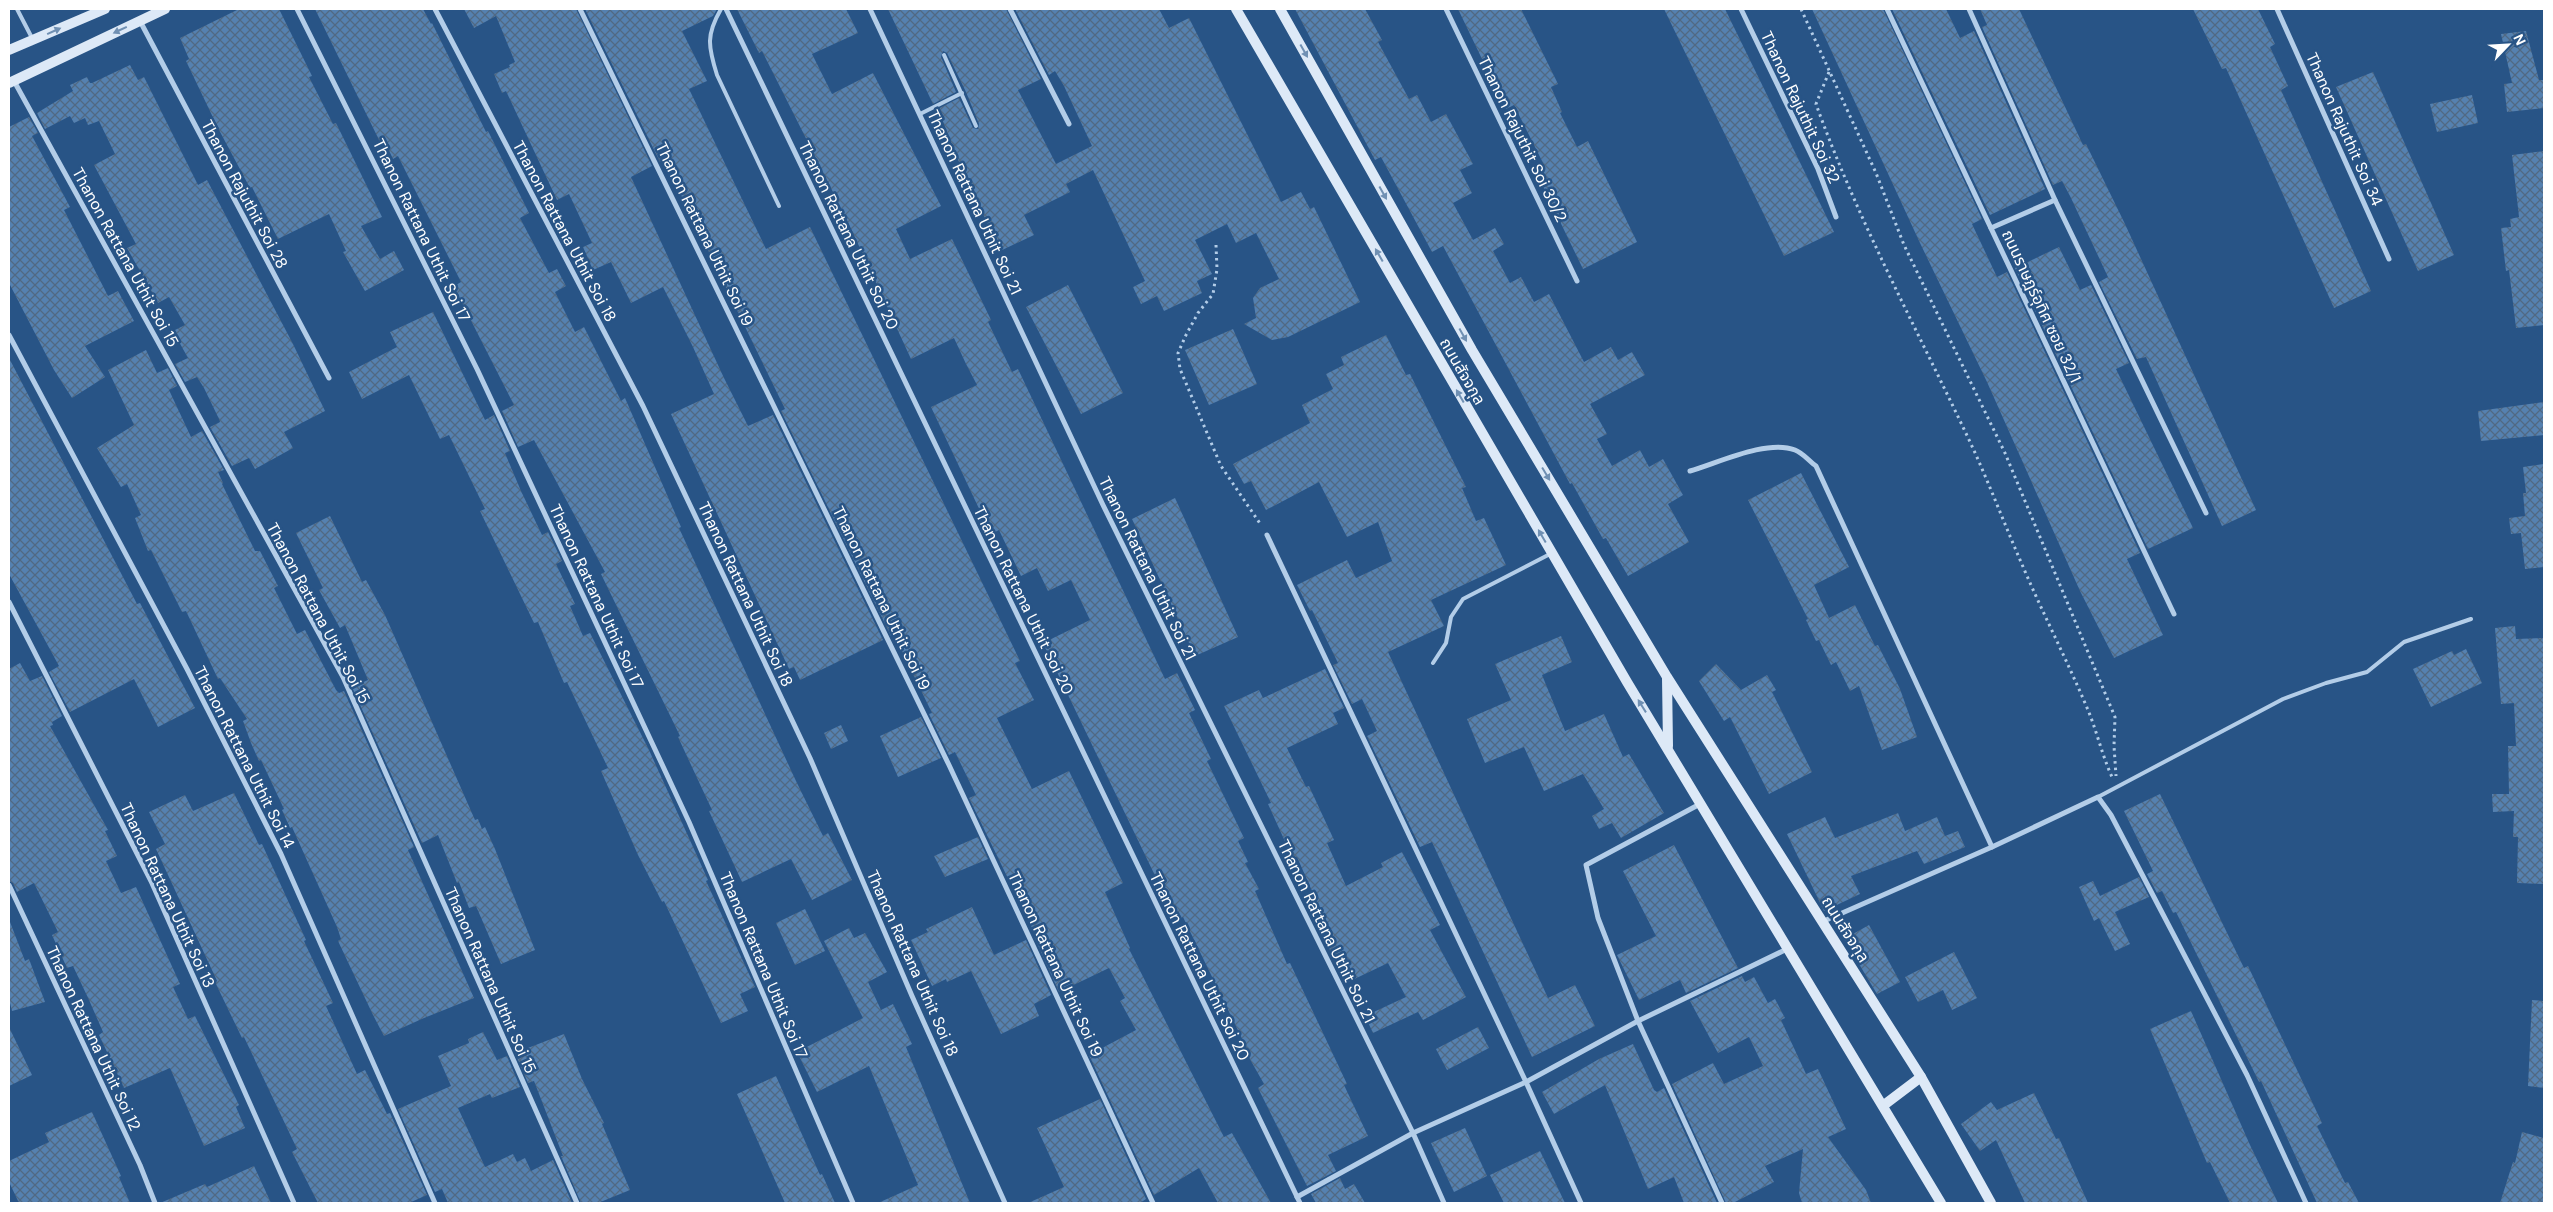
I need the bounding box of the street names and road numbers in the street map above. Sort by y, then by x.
street label: Thanon Rajuthit Soi 32 [1756,28,1845,187]
street label: Thanon Rajuthit Soi 34 [2301,49,2388,210]
street label: Thanon Rajuthit Soi 30/2 [1473,53,1572,226]
street label: Thanon Rattana Uthit Soi 21 [922,106,1027,298]
street label: Thanon Rajuthit Soi 28 [196,116,293,272]
street label: Thanon Rattana Uthit Soi 17 [368,135,475,325]
street label: Thanon Rattana Uthit Soi 18 [508,137,621,325]
street label: Thanon Rattana Uthit Soi 20 [794,137,903,333]
street label: Thanon Rattana Uthit Soi 19 [651,139,758,330]
street label: Thanon Rattana Uthit Soi 15 [67,164,184,351]
street label: ถนนราษฎร์อุทิศ ซอย 32/1 [1997,226,2086,386]
street label: ถนนสัจจกุล [1435,334,1490,409]
street label: Thanon Rattana Uthit Soi 21 [1094,473,1201,663]
street label: Thanon Rattana Uthit Soi 18 [693,498,798,690]
street label: Thanon Rattana Uthit Soi 17 [545,501,649,692]
street label: Thanon Rattana Uthit Soi 20 [969,502,1078,698]
street label: Thanon Rattana Uthit Soi 19 [828,503,935,694]
street label: Thanon Rattana Uthit Soi 15 [262,519,375,707]
street label: Thanon Rattana Uthit Soi 14 [189,662,300,852]
street label: Thanon Rattana Uthit Soi 13 [115,799,220,991]
street label: Thanon Rattana Uthit Soi 21 [1273,836,1380,1026]
street label: Thanon Rattana Uthit Soi 18 [862,867,963,1060]
street label: Thanon Rattana Uthit Soi 19 [1003,868,1108,1060]
street label: Thanon Rattana Uthit Soi 20 [1145,868,1254,1064]
street label: Thanon Rattana Uthit Soi 17 [715,869,812,1062]
street label: Thanon Rattana Uthit Soi 15 [440,884,541,1077]
street label: ถนนสัจจกุล [1817,892,1874,966]
street label: Thanon Rattana Uthit Soi 12 [41,942,146,1134]

